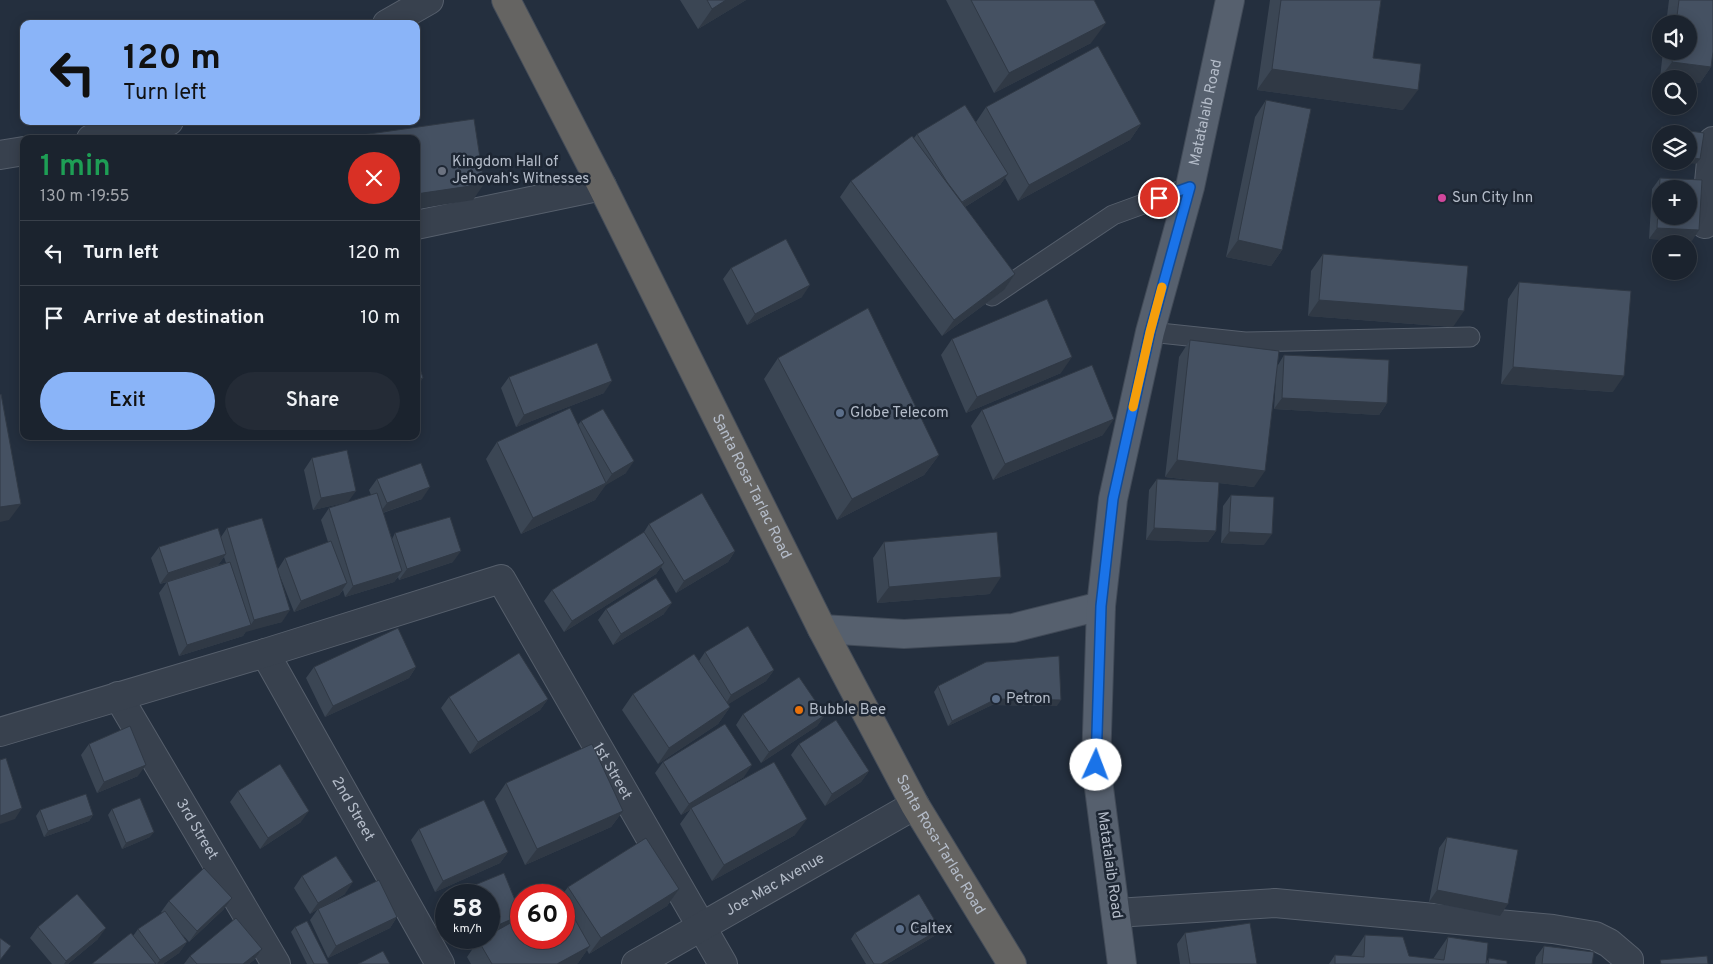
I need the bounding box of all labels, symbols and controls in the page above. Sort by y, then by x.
map controls [1652,15,1697,280]
button: sound [1652,15,1697,60]
text: 120 m [123,37,221,81]
icon: left [40,40,105,105]
street label: Matatalaib Road [1185,58,1227,168]
button: search [1652,70,1697,115]
text: Turn left [123,80,206,107]
button: layers [1652,125,1697,170]
text: 1 min [40,149,111,186]
button: close [348,152,400,204]
place label: Kingdom Hall of Jehovah's Witnesses [452,153,589,189]
marker: Kingdom Hall of Jehovah's Witnesses [436,165,448,177]
pin [1138,177,1180,219]
button: + [1652,180,1697,225]
icon: arrive [1145,184,1173,212]
text: 130 m · 19:55 [40,187,130,207]
place label: Sun City Inn [1452,189,1533,208]
marker: Sun City Inn [1436,192,1448,204]
button: − [1652,235,1697,280]
icon: left [40,239,68,267]
text: Turn left [83,241,159,265]
text: 120 m [349,241,400,265]
icon: arrive [40,304,68,332]
text: Arrive at destination [83,306,264,330]
text: 10 m [360,306,400,330]
button: Exit [40,372,215,430]
button: Share [225,372,400,430]
place label: Globe Telecom [850,404,949,423]
marker: Globe Telecom [834,407,846,419]
street label: Santa Rosa-Tarlac Road [707,411,795,562]
place label: Petron [1006,690,1051,709]
marker: Petron [990,693,1002,705]
place label: Bubble Bee [809,701,886,720]
marker: Bubble Bee [793,704,805,716]
position arrow [1069,738,1121,790]
street label: 1st Street [588,740,636,803]
street label: Santa Rosa-Tarlac Road [891,772,989,918]
street label: 2nd Street [327,773,379,845]
street label: 3rd Street [171,795,222,864]
street label: Matatalaib Road [1092,810,1126,920]
street label: Joe-Mac Avenue [722,849,828,921]
speed limit sign: 60 [510,884,575,949]
text: 58 [452,894,483,926]
place label: Caltex [910,920,953,939]
text: km/h [453,921,482,937]
marker: Caltex [894,923,906,935]

